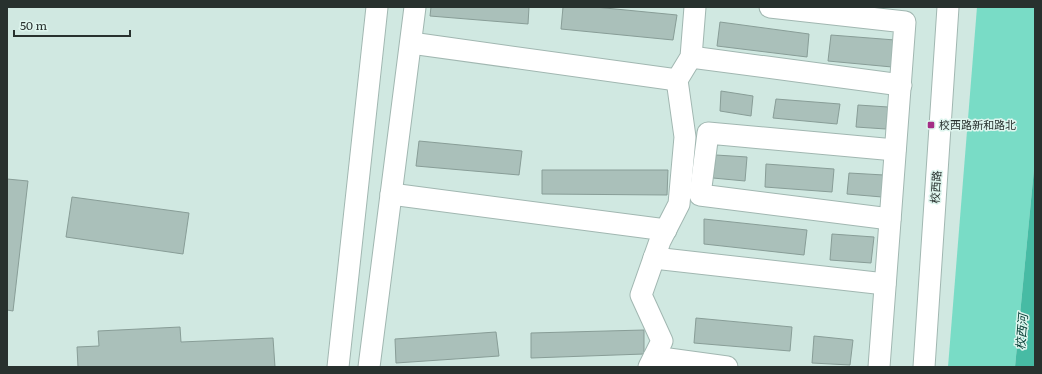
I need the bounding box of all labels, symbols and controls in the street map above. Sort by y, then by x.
scale bar [14,12,130,38]
text: 50 m [20,16,47,34]
place label: 校西路新和路北 [939,116,1016,132]
marker: 校西路新和路北 [926,120,936,130]
street label: 校西路 [926,170,944,204]
water label: 校西河 [1010,311,1032,351]

